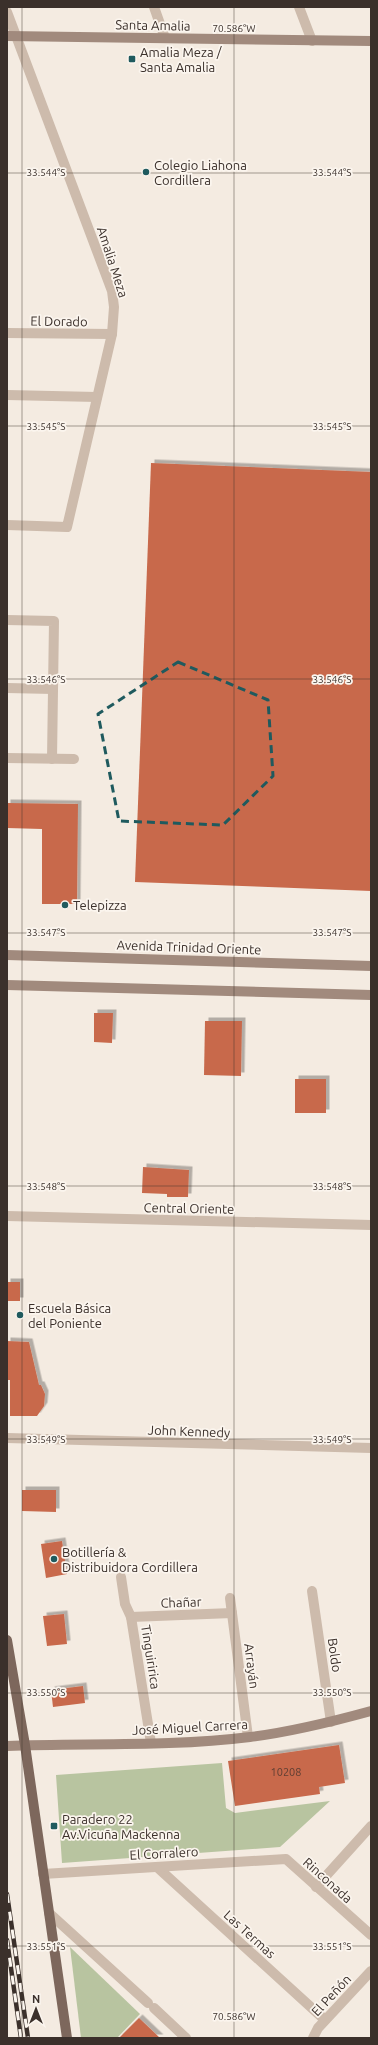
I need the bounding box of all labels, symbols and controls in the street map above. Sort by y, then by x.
street label: Santa Amalia [115,17,191,33]
text: 70.586°W [212,23,256,34]
place label: Amalia Meza / Santa Amalia [140,45,223,74]
marker: Amalia Meza / Santa Amalia [127,54,137,64]
place label: Colegio Liahona Cordillera [154,158,247,187]
text: 33.544°S [26,167,66,178]
marker: Colegio Liahona Cordillera [141,167,151,177]
text: 33.544°S [312,167,352,178]
street label: Amalia Meza [95,225,131,299]
street label: El Dorado [30,314,88,328]
text: 33.545°S [26,421,66,432]
text: 33.545°S [312,421,352,432]
text: 33.546°S [26,674,66,685]
text: 33.546°S [312,674,352,685]
place label: Telepizza [73,898,127,912]
marker: Telepizza [60,900,70,910]
text: 33.547°S [26,927,66,938]
text: 33.547°S [312,927,352,938]
street label: Avenida Trinidad Oriente [116,937,262,957]
text: 33.548°S [26,1181,66,1192]
text: 33.548°S [312,1181,352,1192]
street label: Central Oriente [144,1200,234,1216]
place label: Escuela Básica del Poniente [28,1301,111,1330]
marker: Escuela Básica del Poniente [15,1310,25,1320]
street label: John Kennedy [147,1423,231,1439]
text: 33.549°S [26,1434,66,1445]
text: 33.549°S [312,1434,352,1445]
place label: Botillería & Distribuidora Cordillera [62,1545,198,1574]
marker: Botillería & Distribuidora Cordillera [49,1554,59,1564]
street label: Chañar [160,1594,202,1610]
street label: Tinguiririca [139,1624,163,1690]
street label: Boldo [326,1637,344,1673]
street label: Arrayán [242,1643,262,1689]
text: 33.550°S [26,1687,66,1698]
text: 33.550°S [312,1687,352,1698]
street label: José Miguel Carrera [132,1717,248,1737]
house number: 10208 [270,1766,302,1778]
place label: Paradero 22 Av.Vicuña Mackenna [62,1812,180,1841]
marker: Paradero 22 Av.Vicuña Mackenna [49,1821,59,1831]
street label: El Corralero [129,1844,199,1862]
street label: Rinconada [301,1854,355,1906]
street label: Las Termas [221,1907,279,1961]
text: 33.551°S [26,1941,66,1952]
text: 33.551°S [312,1941,352,1952]
street label: El Peñón [309,1972,353,2018]
north arrow [16,1989,56,2029]
text: N [32,1993,40,2005]
text: 70.586°W [212,2011,256,2022]

